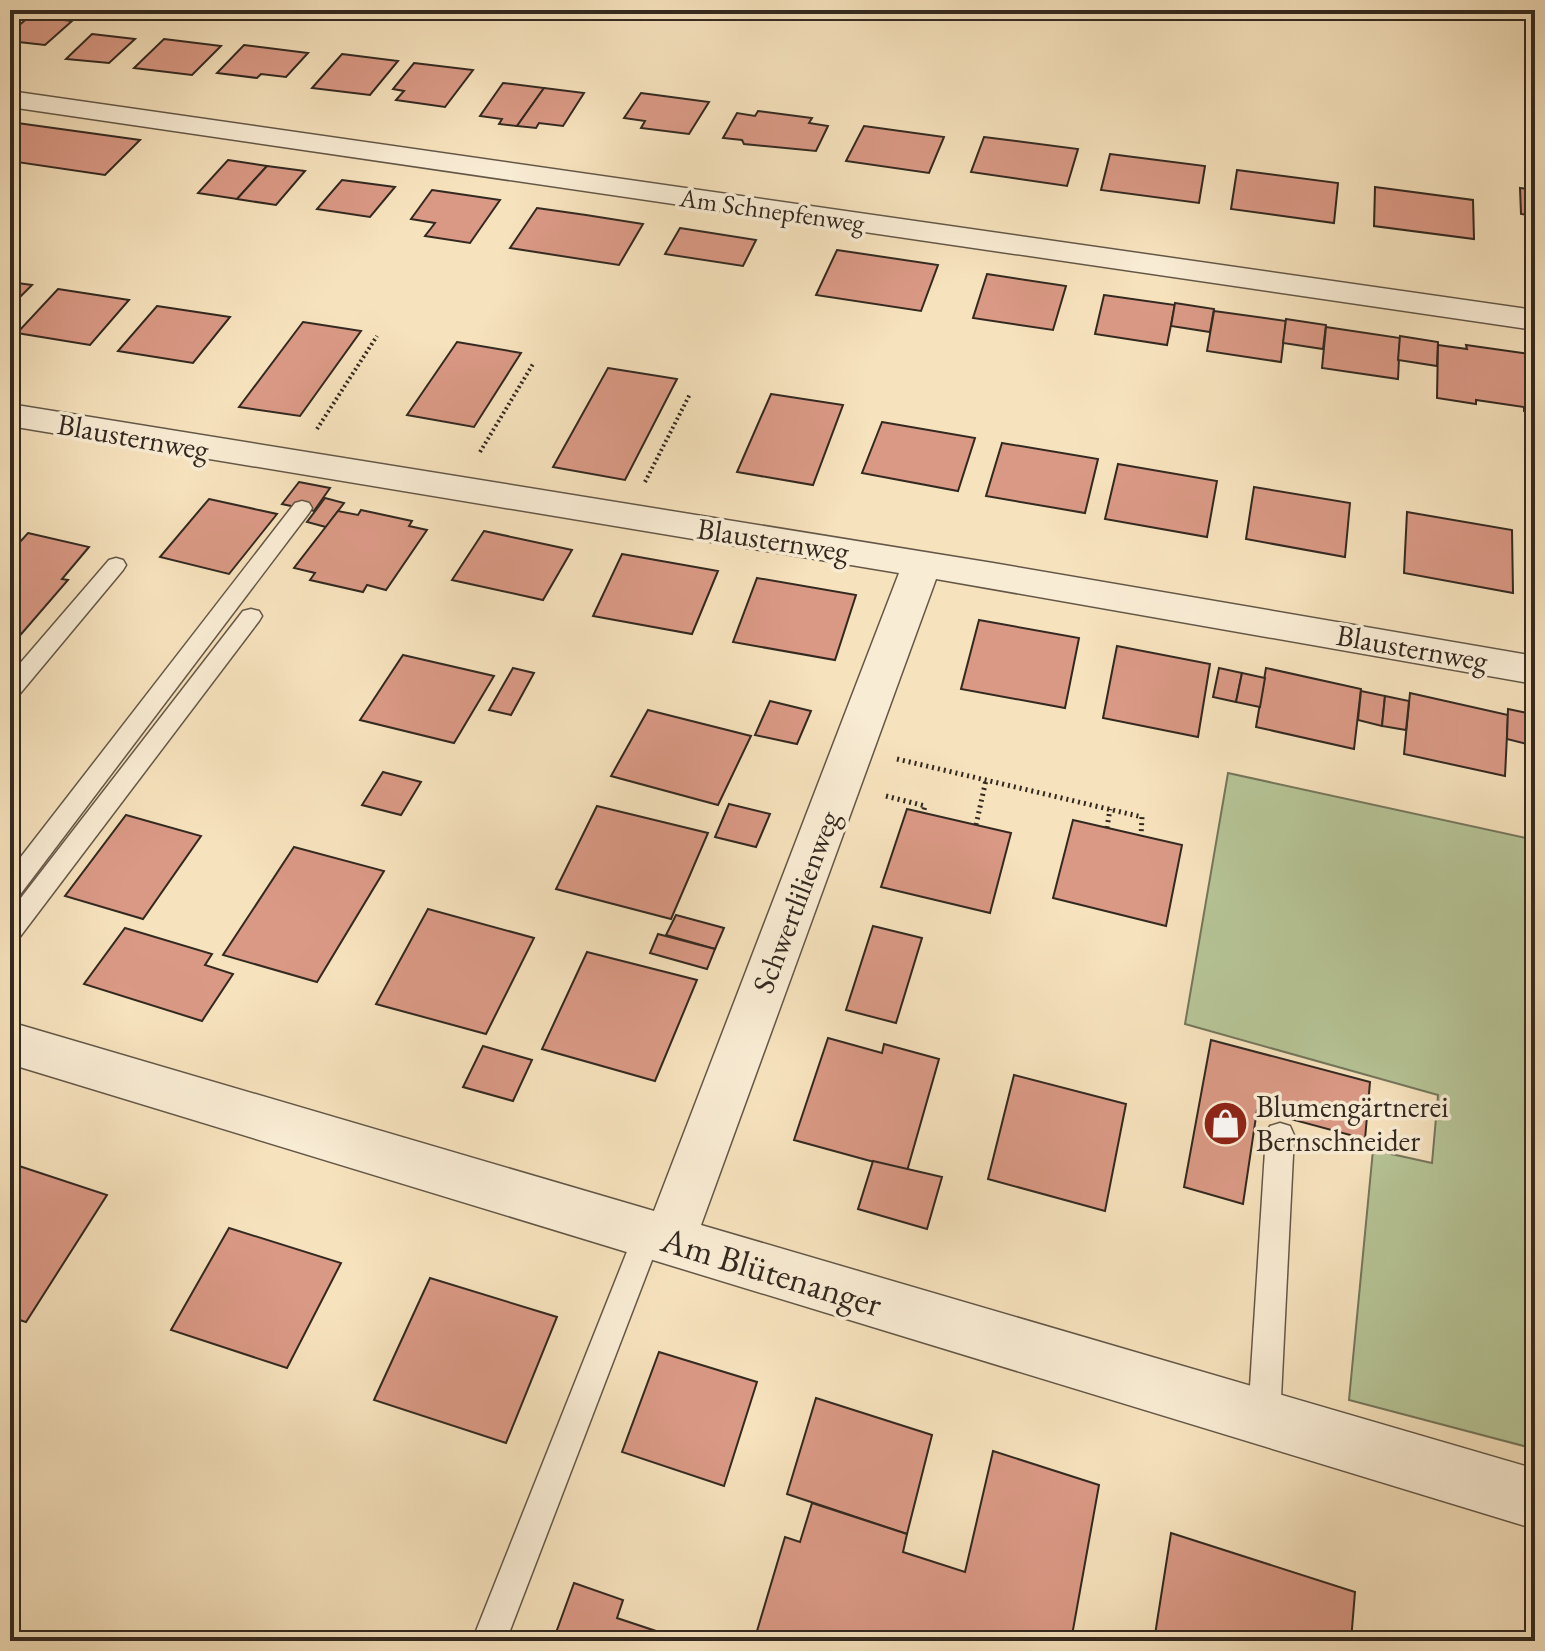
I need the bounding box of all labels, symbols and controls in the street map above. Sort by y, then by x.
street label: Am Schnepfenweg [676,180,867,240]
street label: Blausternweg [54,404,213,469]
street label: Blausternweg [694,508,853,571]
street label: Blausternweg [1333,615,1492,680]
street label: Schwertlilienweg [743,804,849,999]
place label: Blumengärtnerei Bernschneider [1256,1087,1449,1160]
shop icon: Blumengärtnerei Bernschneider [1201,1100,1249,1148]
street label: Am Blütenanger [655,1215,888,1327]

